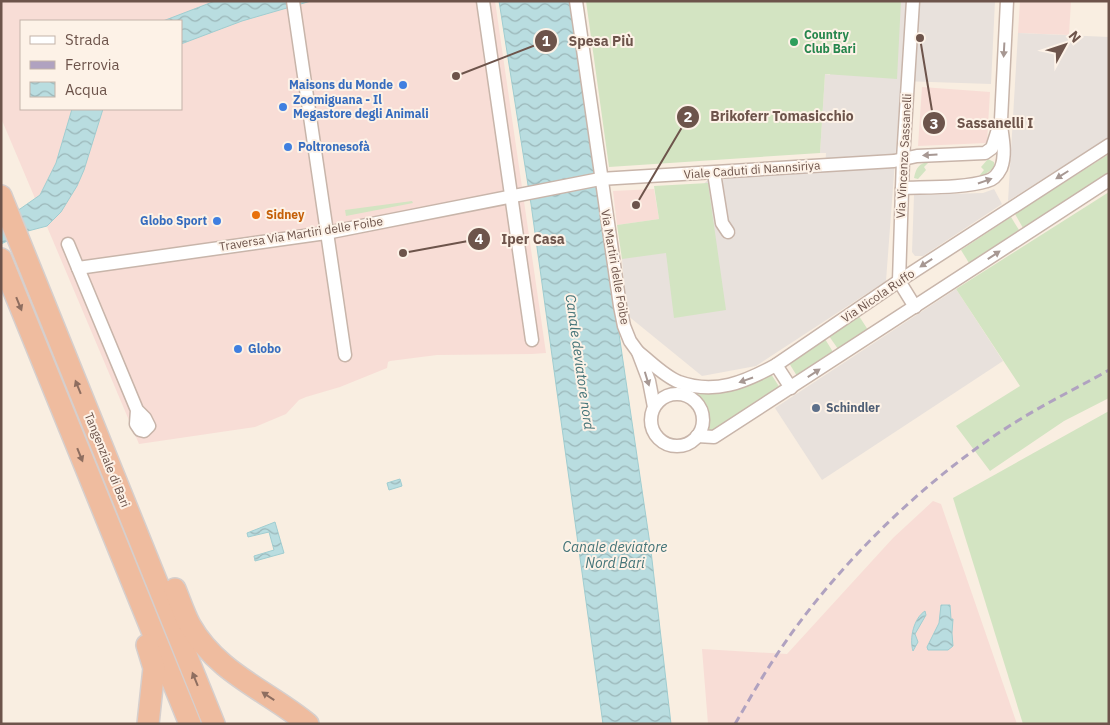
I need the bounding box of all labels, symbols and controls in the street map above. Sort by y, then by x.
legend [20,20,182,110]
north arrow [1040,20,1090,70]
callout: Spesa Più [534,27,644,56]
place label: Country Club Bari [804,27,856,56]
text: N [1065,27,1085,46]
text: Strada [65,30,109,49]
text: 1 [541,31,551,50]
text: Spesa Più [569,32,633,50]
marker: Country Club Bari [788,36,800,48]
one-way arrow [1000,42,1008,58]
text: Ferrovia [65,55,120,74]
place label: Maisons du Monde [289,77,393,92]
marker: Maisons du Monde [397,79,409,91]
text: Acqua [65,80,107,99]
place label: Zoomiguana - Il Megastore degli Animali [293,92,429,121]
street label: Via Vincenzo Sassanelli [893,93,914,219]
marker: Zoomiguana - Il Megastore degli Animali [277,101,289,113]
callout: Brikoferr Tomasicchio [676,102,864,131]
text: 2 [683,107,693,126]
text: Brikoferr Tomasicchio [710,107,854,125]
callout: Sassanelli I [921,109,1043,138]
text: 3 [929,114,939,133]
text: Sassanelli I [957,114,1033,132]
place label: Poltronesofà [298,139,370,154]
marker: Poltronesofà [282,141,294,153]
one-way arrow [922,152,938,160]
street label: Viale Caduti di Nannsiriya [683,157,821,182]
one-way arrow [1056,170,1069,180]
one-way arrow [978,176,993,184]
place label: Sidney [266,207,305,222]
street label: Via Martiri delle Foibe [598,208,633,326]
marker: Sidney [250,209,262,221]
place label: Globo Sport [140,213,207,228]
street label: Traversa Via Martiri delle Foibe [218,213,384,254]
marker: Globo Sport [211,215,223,227]
callout: Iper Casa [467,224,575,253]
text: 4 [474,229,484,248]
text: Iper Casa [501,230,565,248]
one-way arrow [987,250,1001,260]
one-way arrow [919,258,932,268]
street label: Via Nicola Ruffo [838,265,917,326]
water label: Canale deviatore nord [562,293,599,432]
one-way arrow [16,297,24,311]
place label: Globo [248,341,281,356]
marker: Globo [232,343,244,355]
one-way arrow [807,368,821,377]
one-way arrow [644,372,652,387]
one-way arrow [738,376,753,384]
one-way arrow [73,380,81,394]
place label: Schindler [826,400,880,415]
marker: Schindler [810,402,822,414]
street label: Tangenziale di Bari [82,410,133,509]
one-way arrow [77,448,85,462]
water label: Canale deviatore Nord Bari [563,538,667,572]
one-way arrow [191,671,199,686]
one-way arrow [262,692,275,701]

